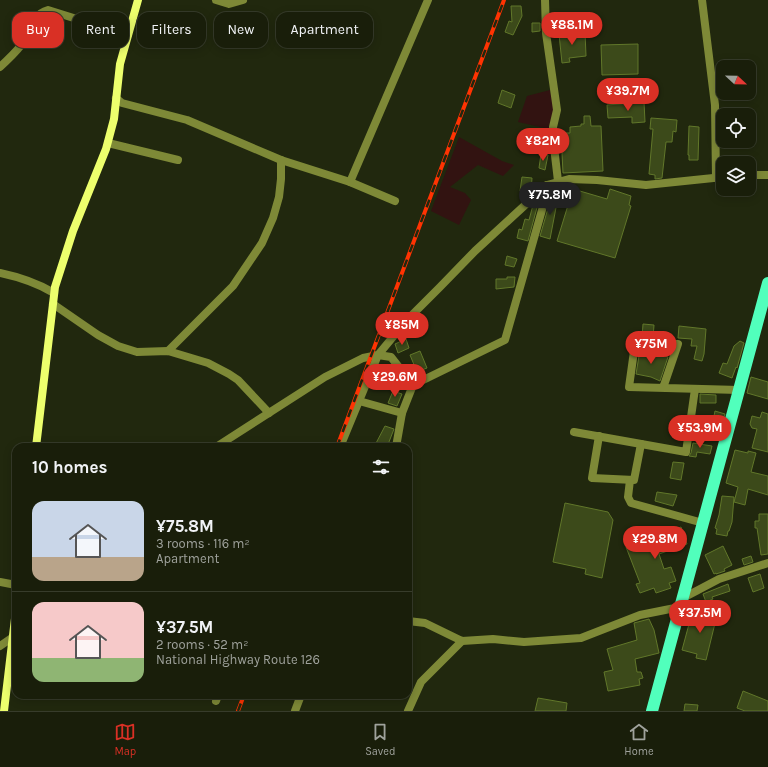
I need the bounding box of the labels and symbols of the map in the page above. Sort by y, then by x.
pin: ¥88.1M [539,12,605,46]
north arrow [716,60,756,100]
pin: ¥39.7M [595,78,661,112]
pin: ¥82M [519,128,567,162]
pin: ¥75.8M [517,182,583,216]
pin: ¥85M [378,312,426,346]
pin: ¥75M [627,331,675,365]
pin: ¥29.6M [362,364,428,398]
pin: ¥53.9M [667,415,733,449]
pin: ¥29.8M [622,526,688,560]
pin: ¥37.5M [667,600,733,634]

